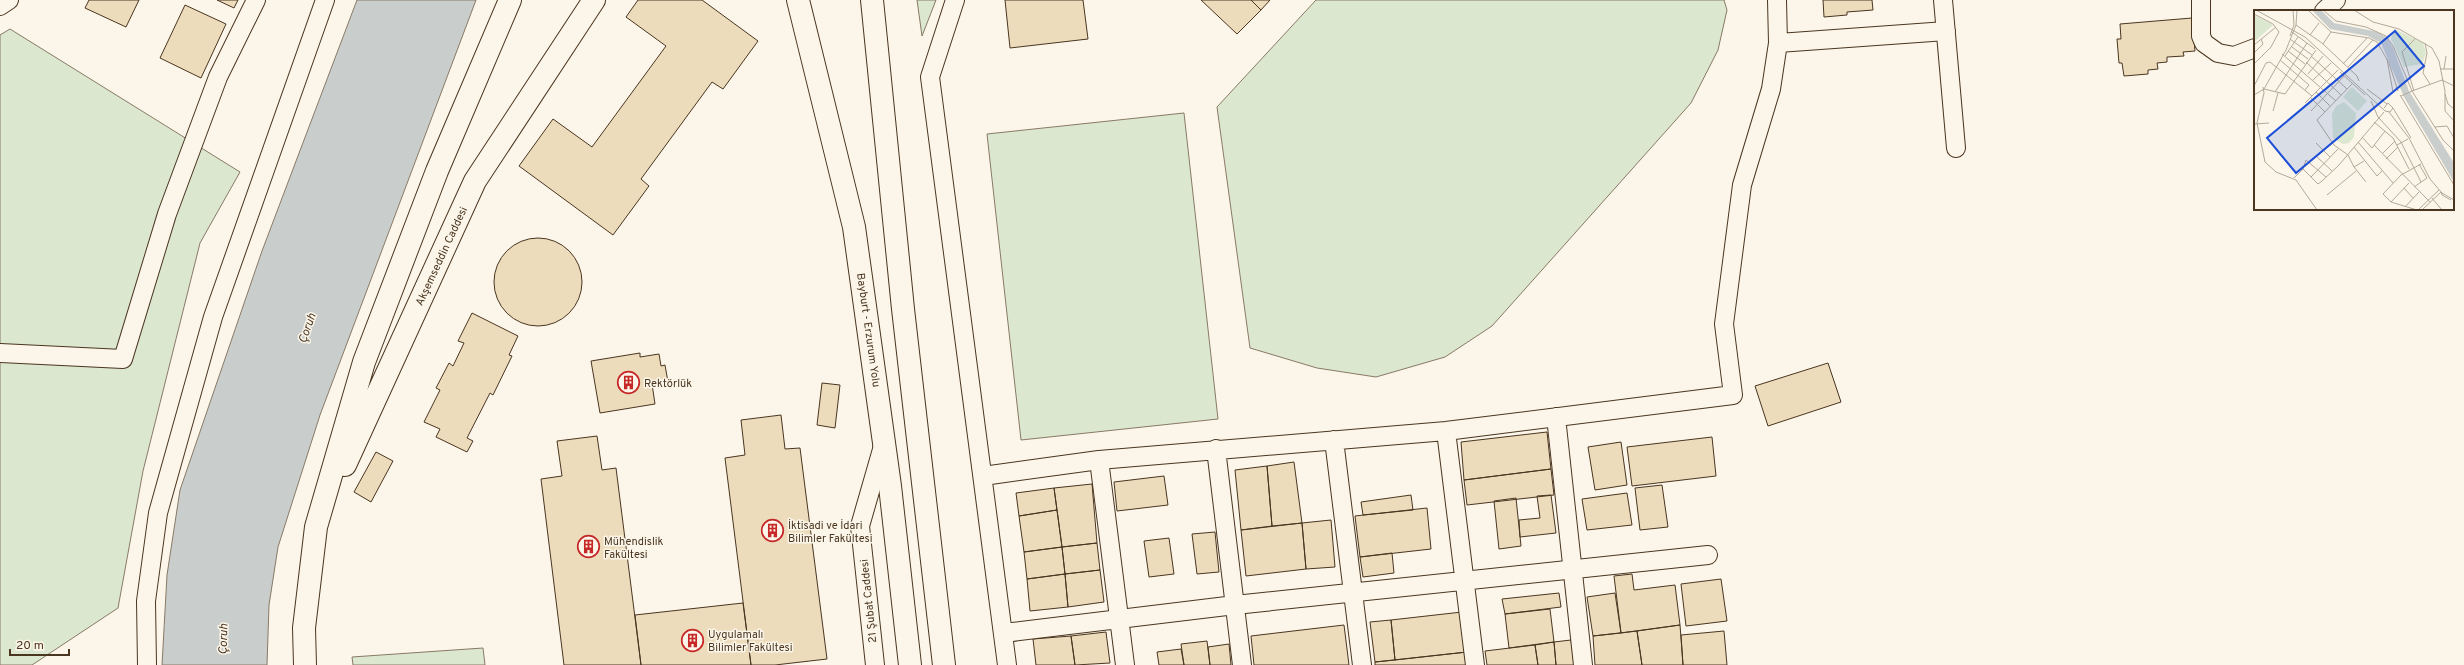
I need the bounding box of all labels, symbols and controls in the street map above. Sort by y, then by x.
inset map [2254,10,2454,210]
street label: Akşemseddin Caddesi [413,205,471,308]
street label: Bayburt - Erzurum Yolu [853,272,883,388]
water label: Çoruh [295,311,321,346]
building icon: Rektörlük [615,370,641,396]
place label: Rektörlük [644,377,692,391]
building icon: İktisadi ve İdari Bilimler Fakültesi [759,518,785,544]
place label: İktisadi ve İdari Bilimler Fakültesi [788,518,872,546]
building icon: Mühendislik Fakültesi [575,534,601,560]
place label: Mühendislik Fakültesi [604,535,664,562]
street label: 21 Şubat Caddesi [858,558,880,643]
water label: Çoruh [215,623,233,655]
building icon: Uygulamalı Bilimler Fakültesi [680,627,706,653]
place label: Uygulamalı Bilimler Fakültesi [708,628,792,655]
scale bar [10,631,69,657]
text: 20 m [16,638,44,654]

